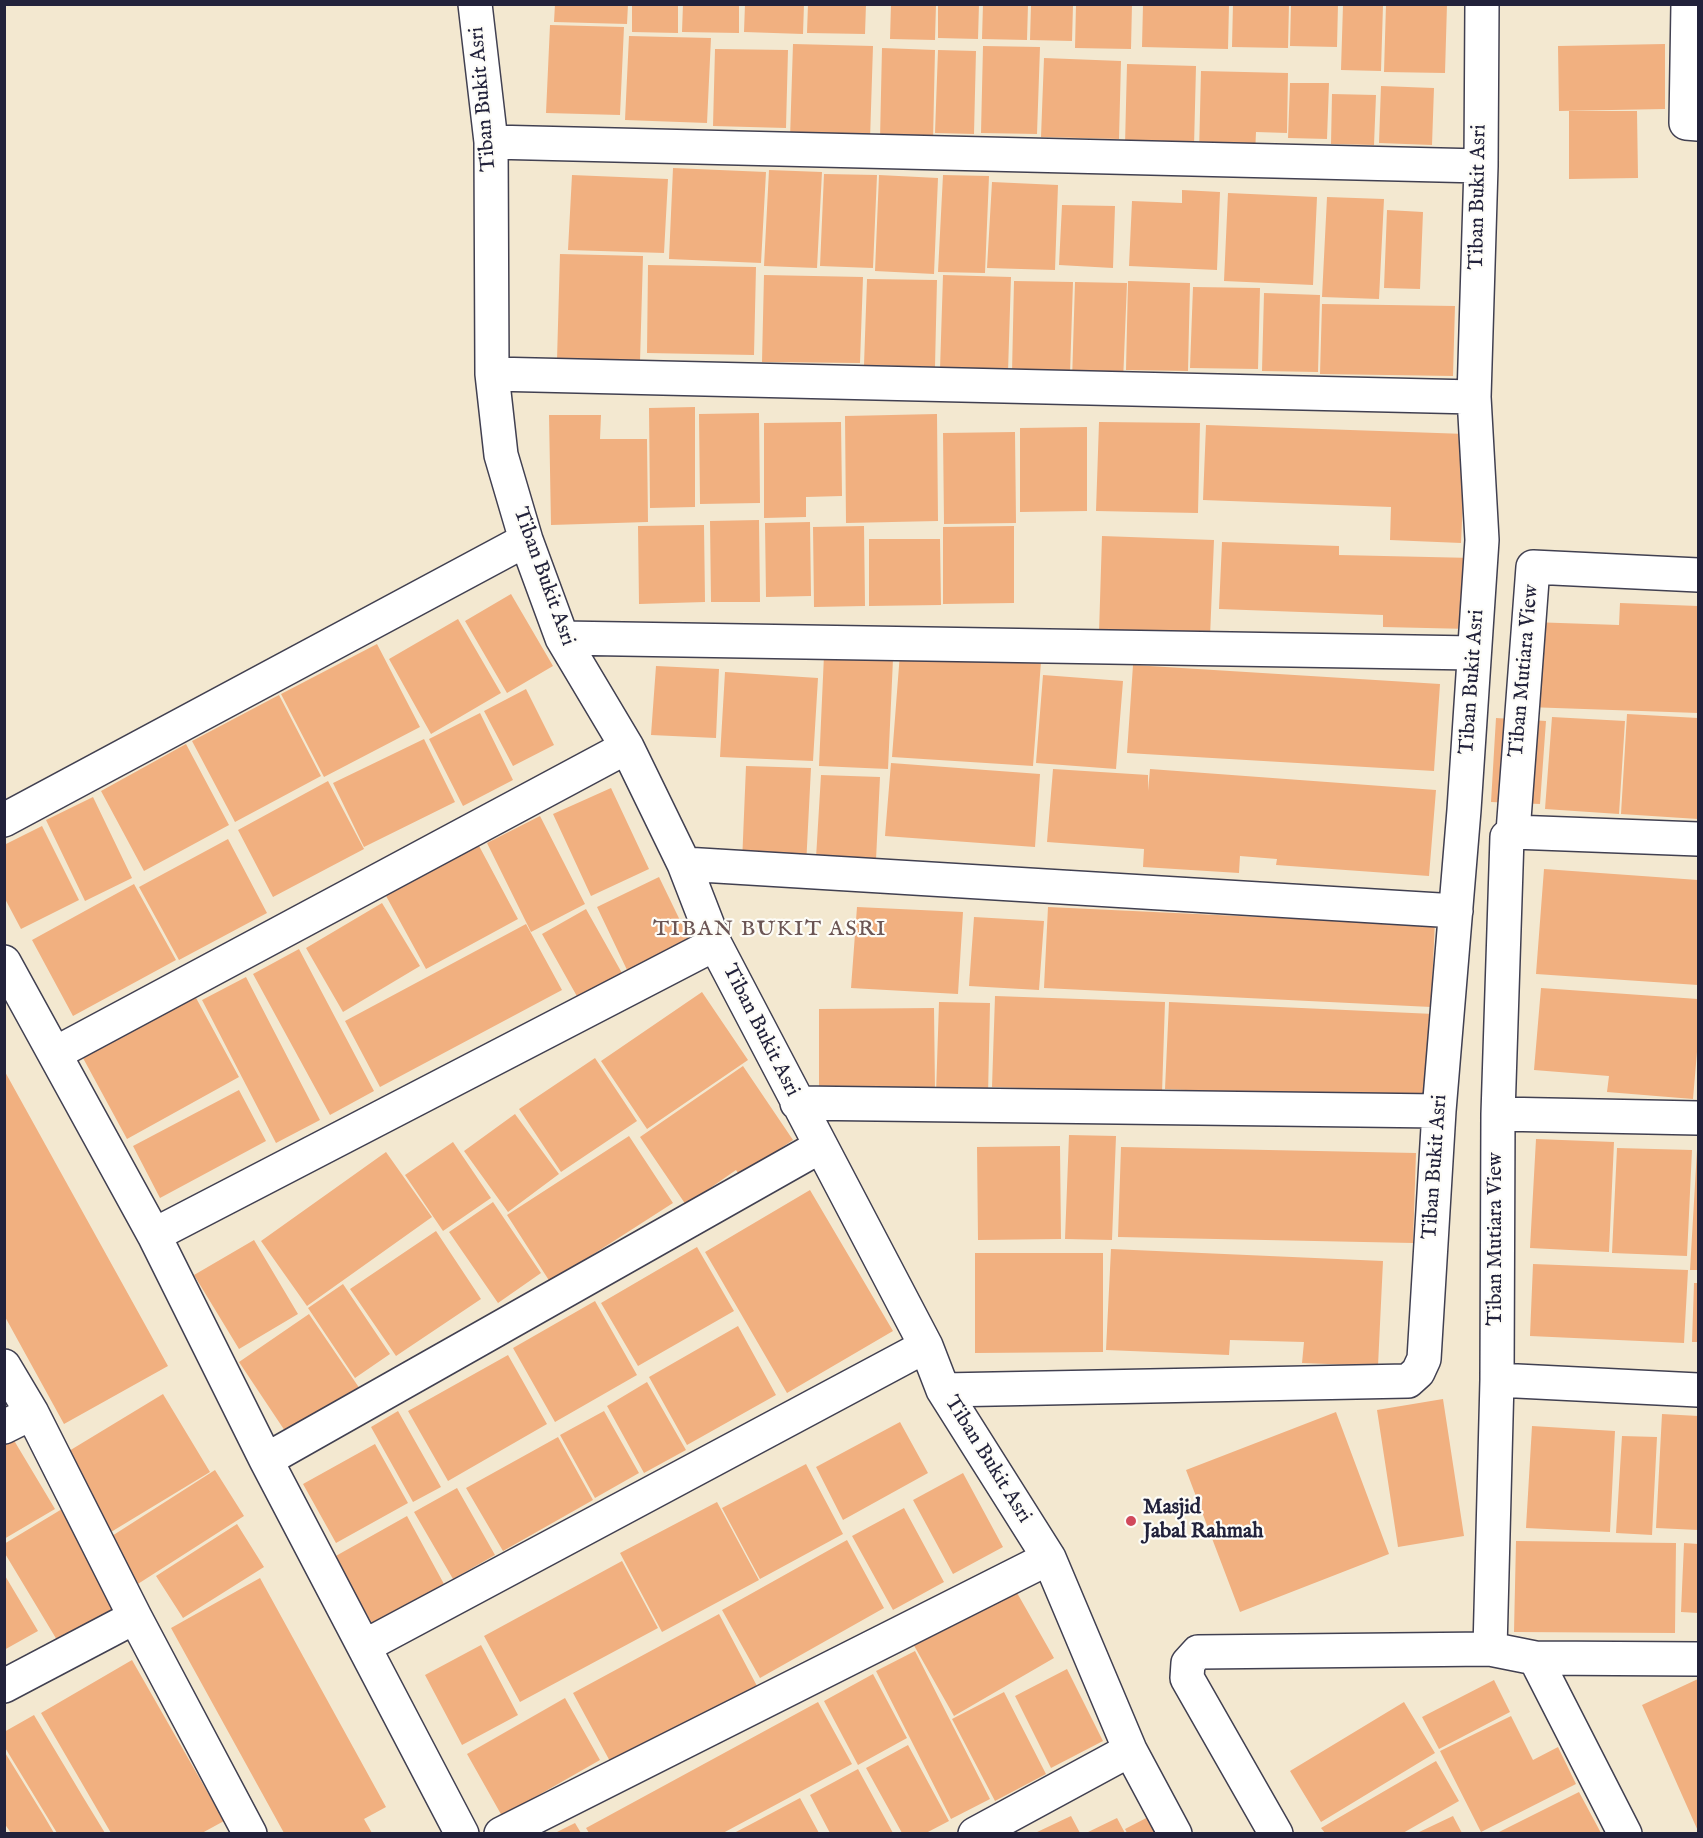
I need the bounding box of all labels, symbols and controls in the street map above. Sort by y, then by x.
street label: Tiban Bukit Asri [465,26,503,172]
street label: Tiban Bukit Asri [1465,124,1493,270]
street label: Tiban Bukit Asri [506,504,580,650]
street label: Tiban Mutiara View [1505,584,1545,758]
street label: Tiban Bukit Asri [1455,609,1491,755]
district label: TIBAN BUKIT ASRI [653,917,887,943]
street label: Tiban Bukit Asri [716,961,804,1101]
street label: Tiban Bukit Asri [1418,1094,1454,1240]
street label: Tiban Mutiara View [1484,1152,1510,1326]
street label: Tiban Bukit Asri [938,1392,1036,1528]
place label: Masjid Jabal Rahmah [1143,1496,1263,1546]
marker: Masjid Jabal Rahmah [1124,1514,1138,1528]

